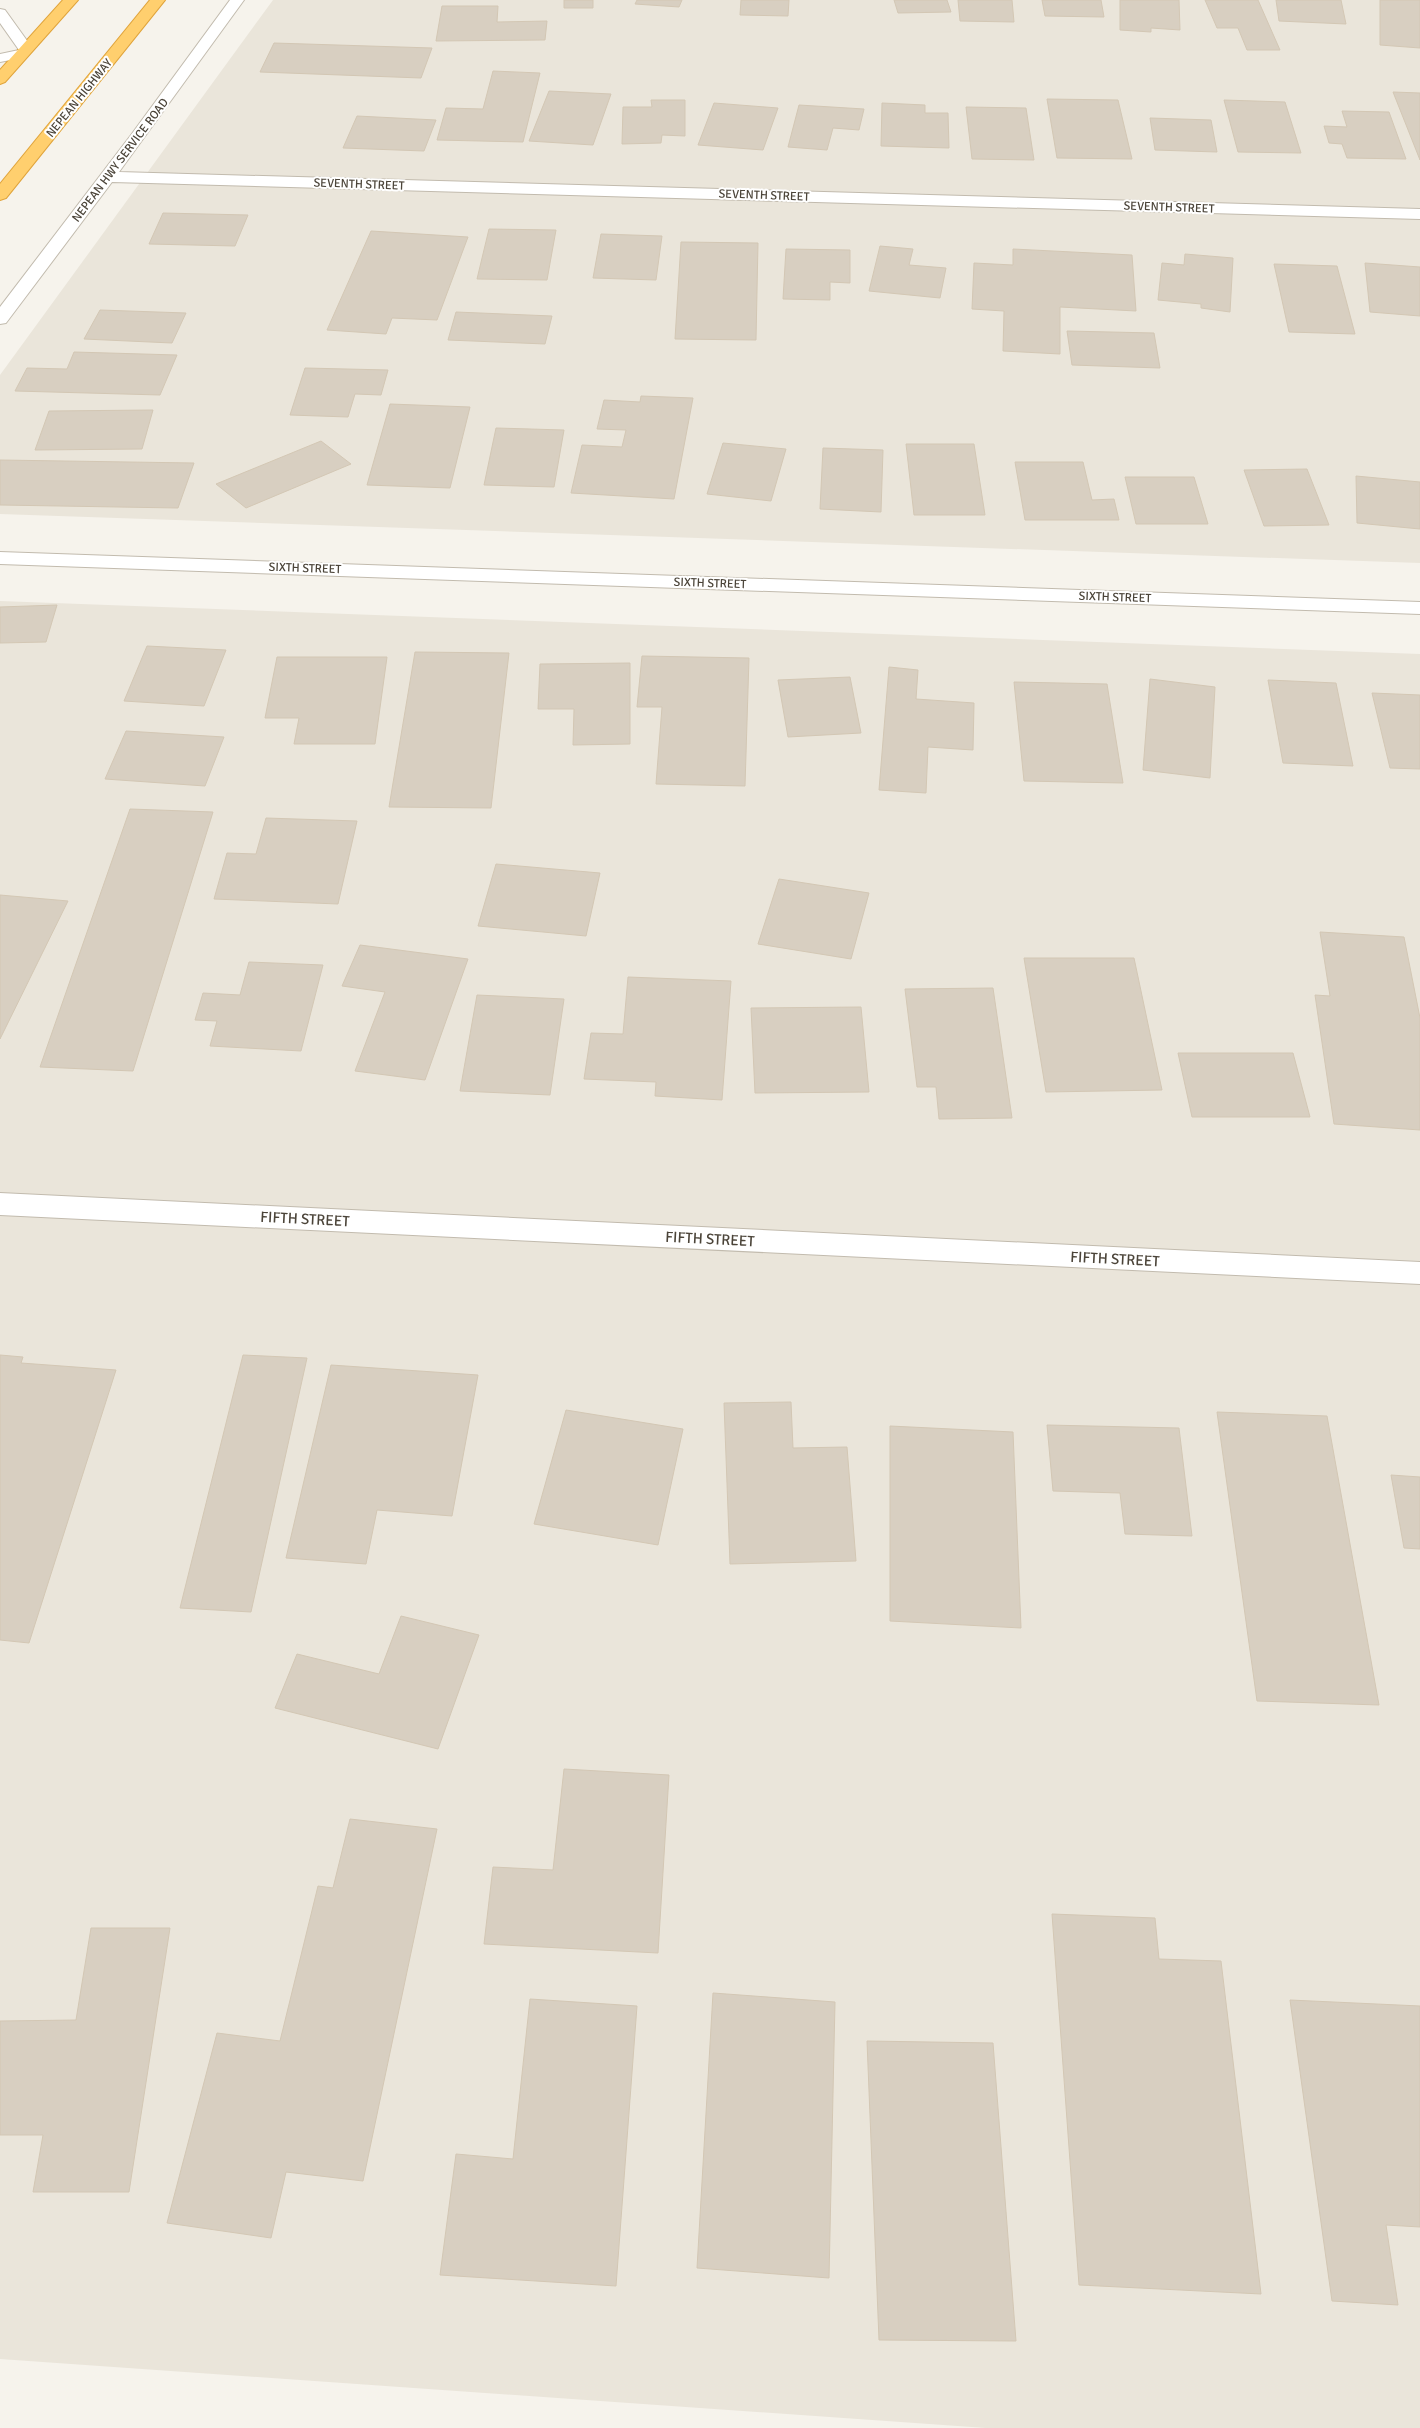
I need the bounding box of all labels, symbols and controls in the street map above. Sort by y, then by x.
street label: NEPEAN HIGHWAY [43,56,116,141]
street label: NEPEAN HWY SERVICE ROAD [69,95,172,225]
street label: SEVENTH STREET [313,175,405,194]
street label: SEVENTH STREET [718,186,810,205]
street label: SEVENTH STREET [1123,198,1215,217]
street label: SIXTH STREET [268,560,342,577]
street label: SIXTH STREET [673,575,747,592]
street label: SIXTH STREET [1078,589,1152,606]
street label: FIFTH STREET [260,1208,351,1230]
street label: FIFTH STREET [665,1228,756,1250]
street label: FIFTH STREET [1070,1248,1161,1270]

